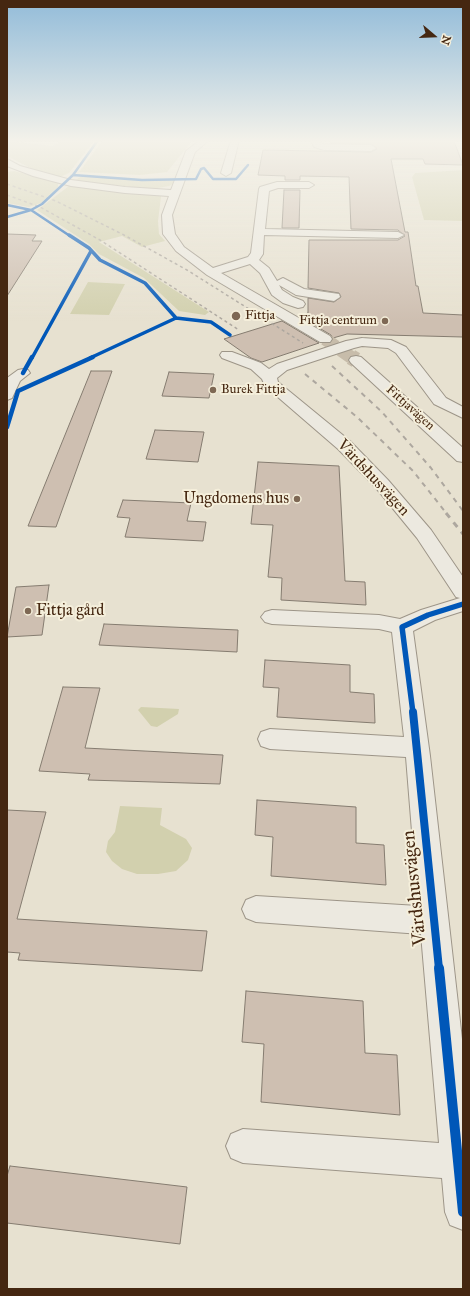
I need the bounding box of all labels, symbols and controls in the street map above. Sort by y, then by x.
north arrow [414,16,454,56]
text: N [438,34,453,47]
place label: Fittja [245,308,275,324]
marker: Fittja [230,310,242,322]
place label: Fittja centrum [299,313,377,329]
marker: Fittja centrum [380,316,390,326]
place label: Burek Fittja [221,382,285,398]
street label: Fittjavägen [383,382,437,434]
marker: Burek Fittja [208,385,218,395]
street label: Värdshusvägen [333,436,413,520]
place label: Ungdomens hus [183,489,289,509]
marker: Ungdomens hus [292,494,302,504]
place label: Fittja gård [36,601,104,621]
marker: Fittja gård [23,606,33,616]
street label: Värdshusvägen [398,829,432,947]

